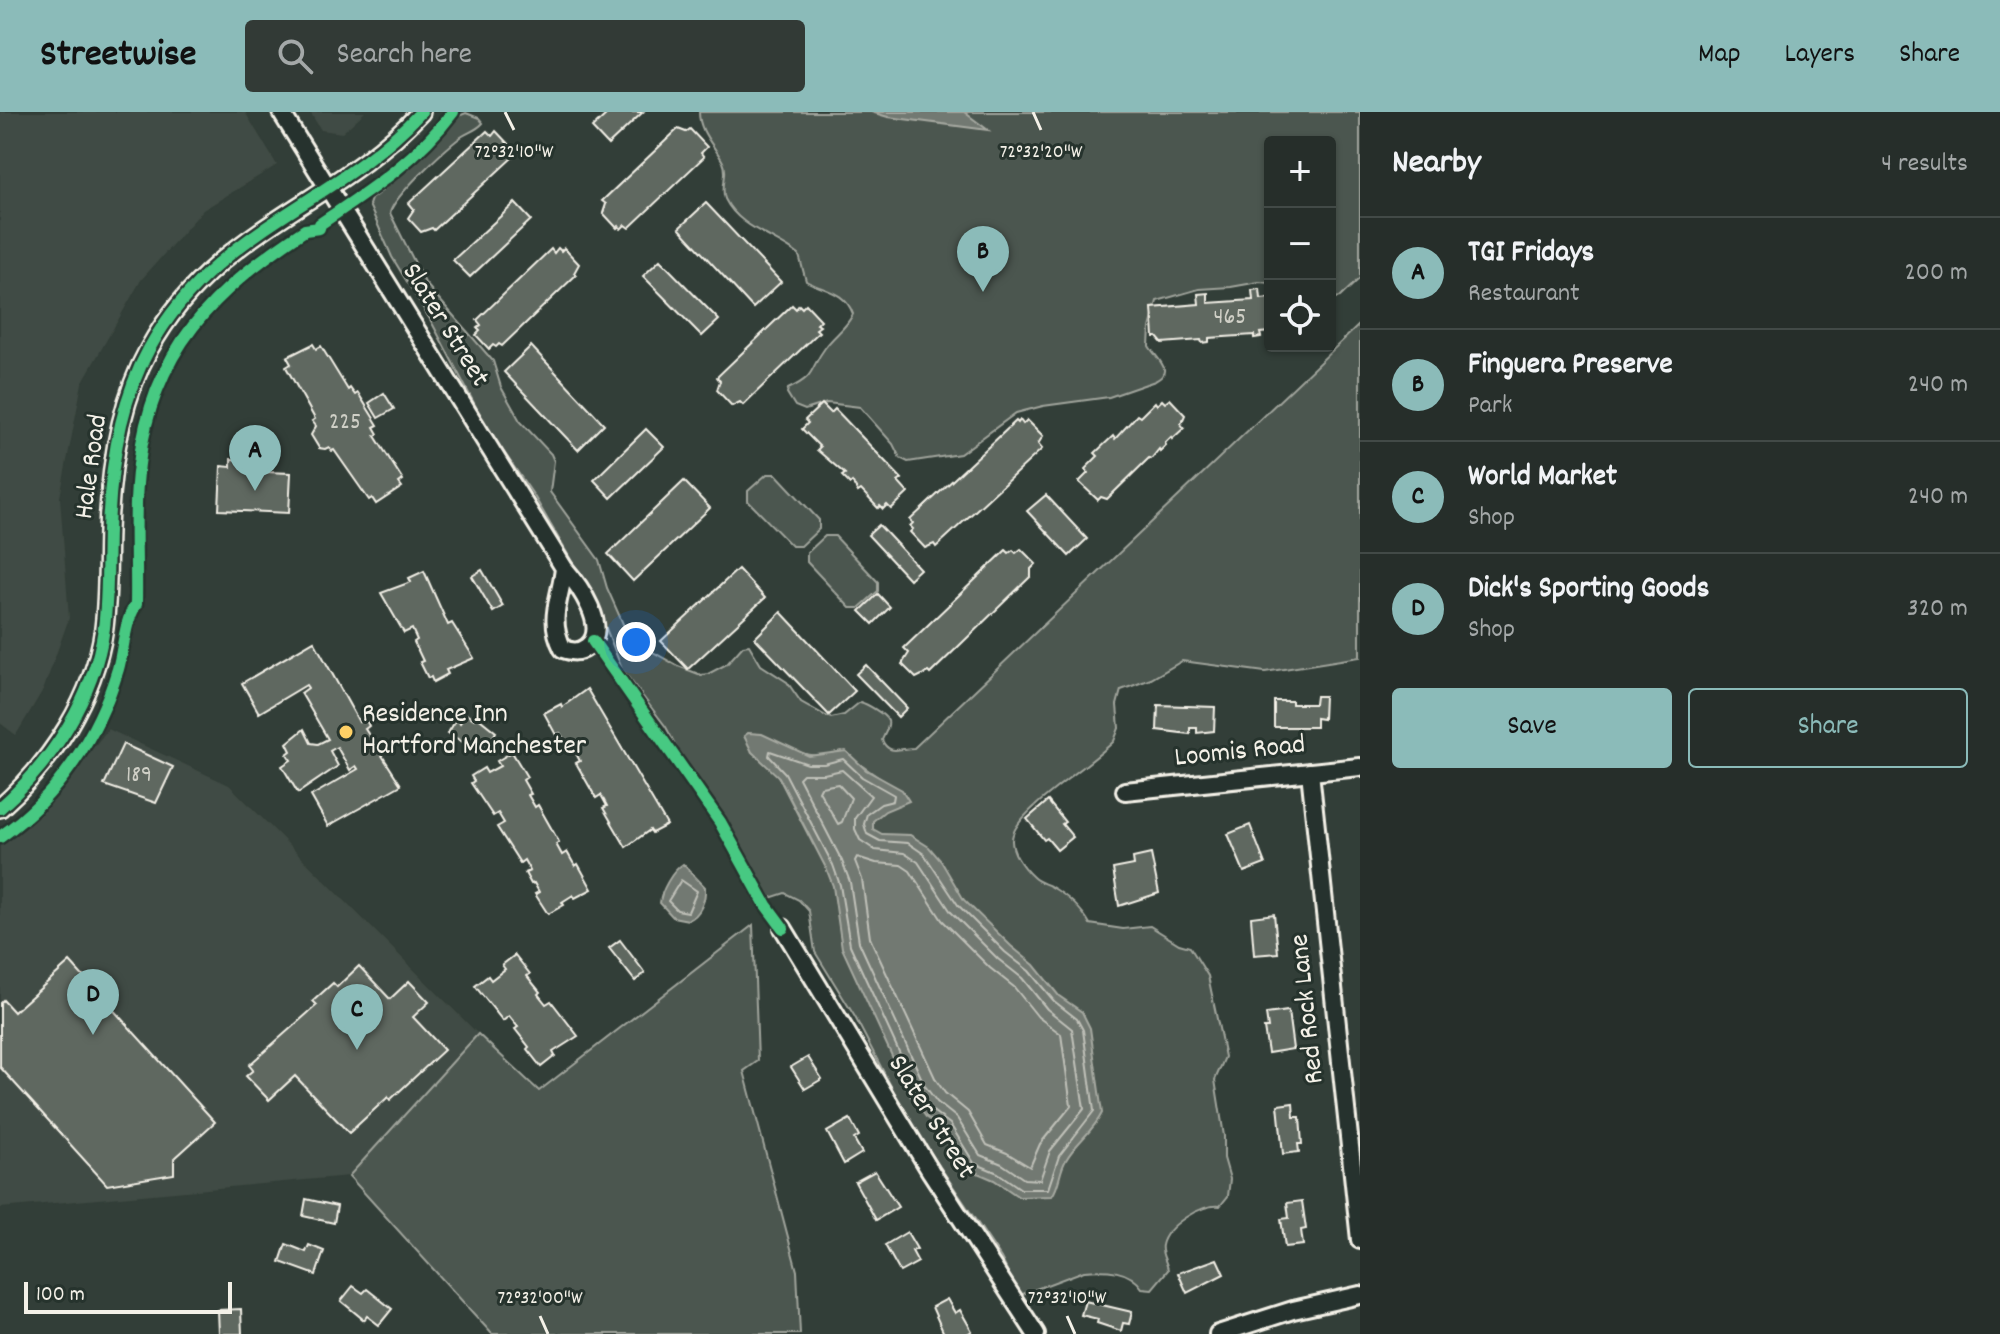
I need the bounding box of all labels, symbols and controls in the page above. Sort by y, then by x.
search box [245,20,805,92]
text: Streetwise [40,29,197,84]
icon: search [273,34,317,78]
text: Search here [337,35,472,78]
text: Map [1698,36,1741,76]
text: Layers [1785,36,1855,76]
text: Share [1899,36,1960,76]
map controls [1264,136,1336,352]
button: + [1264,136,1336,208]
text: 72°32'10"W [475,139,554,167]
text: 72°32'20"W [1000,139,1083,167]
text: Nearby [1392,140,1481,189]
text: 4 results [1881,146,1968,183]
button: − [1264,208,1336,280]
pin: B [957,226,1009,292]
text: TGI Fridays [1468,233,1594,276]
text: A [1411,255,1425,292]
text: 200 m [1904,255,1968,292]
street label: Slater Street [390,256,498,396]
text: Restaurant [1468,276,1580,313]
button: locate [1264,280,1336,352]
house number: 465 [1214,301,1246,335]
text: Finguera Preserve [1468,345,1673,388]
text: B [1412,367,1424,404]
text: 240 m [1908,367,1968,404]
text: Park [1468,388,1512,425]
house number: 225 [329,406,361,440]
street label: Hale Road [66,412,120,522]
pin: A [229,425,281,491]
text: World Market [1468,457,1617,500]
text: C [1412,479,1424,516]
text: 240 m [1908,479,1968,516]
text: Shop [1468,500,1515,537]
text: Dick's Sporting Goods [1468,569,1709,612]
text: D [1411,591,1425,628]
text: 320 m [1907,591,1968,628]
text: Shop [1468,612,1515,649]
your location [616,622,656,662]
button: Save [1392,688,1672,768]
button: Share [1688,688,1968,768]
place label: Residence Inn Hartford Manchester [362,696,587,768]
marker: Residence Inn Hartford Manchester [337,723,355,741]
street label: Loomis Road [1173,726,1307,780]
house number: 189 [126,759,152,793]
street label: Red Rock Lane [1281,932,1337,1086]
pin: D [67,969,119,1035]
pin: C [331,984,383,1050]
street label: Slater Street [876,1048,984,1188]
scale bar [24,1278,232,1314]
text: 100 m [36,1280,85,1311]
text: 72°32'00"W [498,1285,583,1313]
text: 72°32'10"W [1028,1285,1107,1313]

